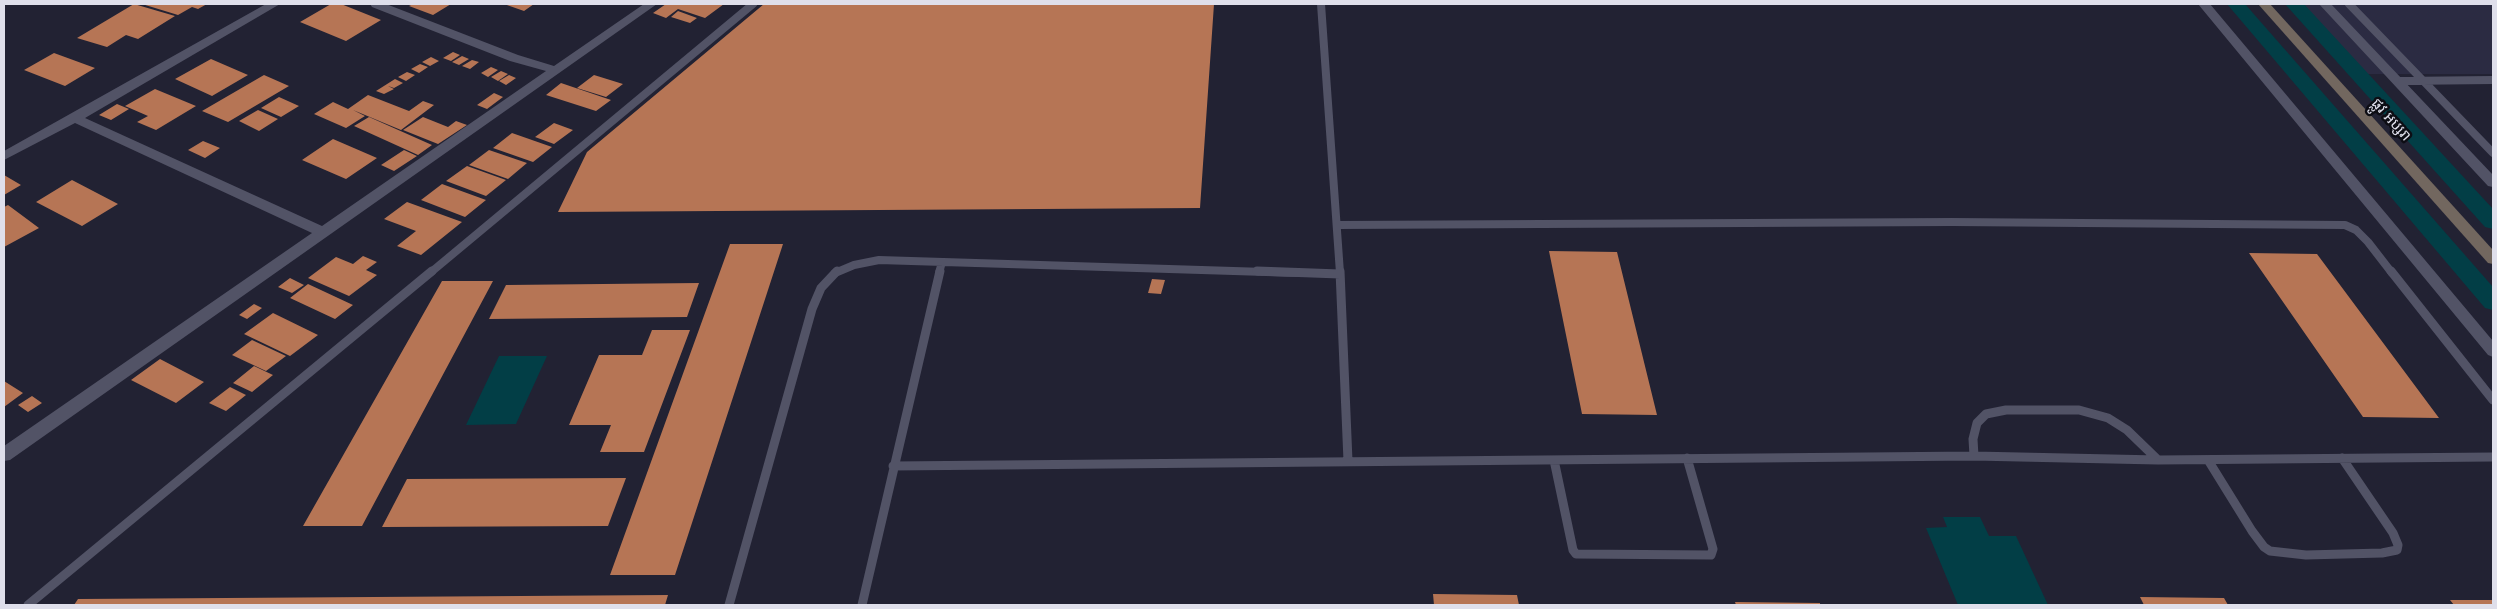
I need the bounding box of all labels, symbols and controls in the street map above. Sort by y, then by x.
street label: ផ្លូវ អប្សរា [2367,95,2415,145]

